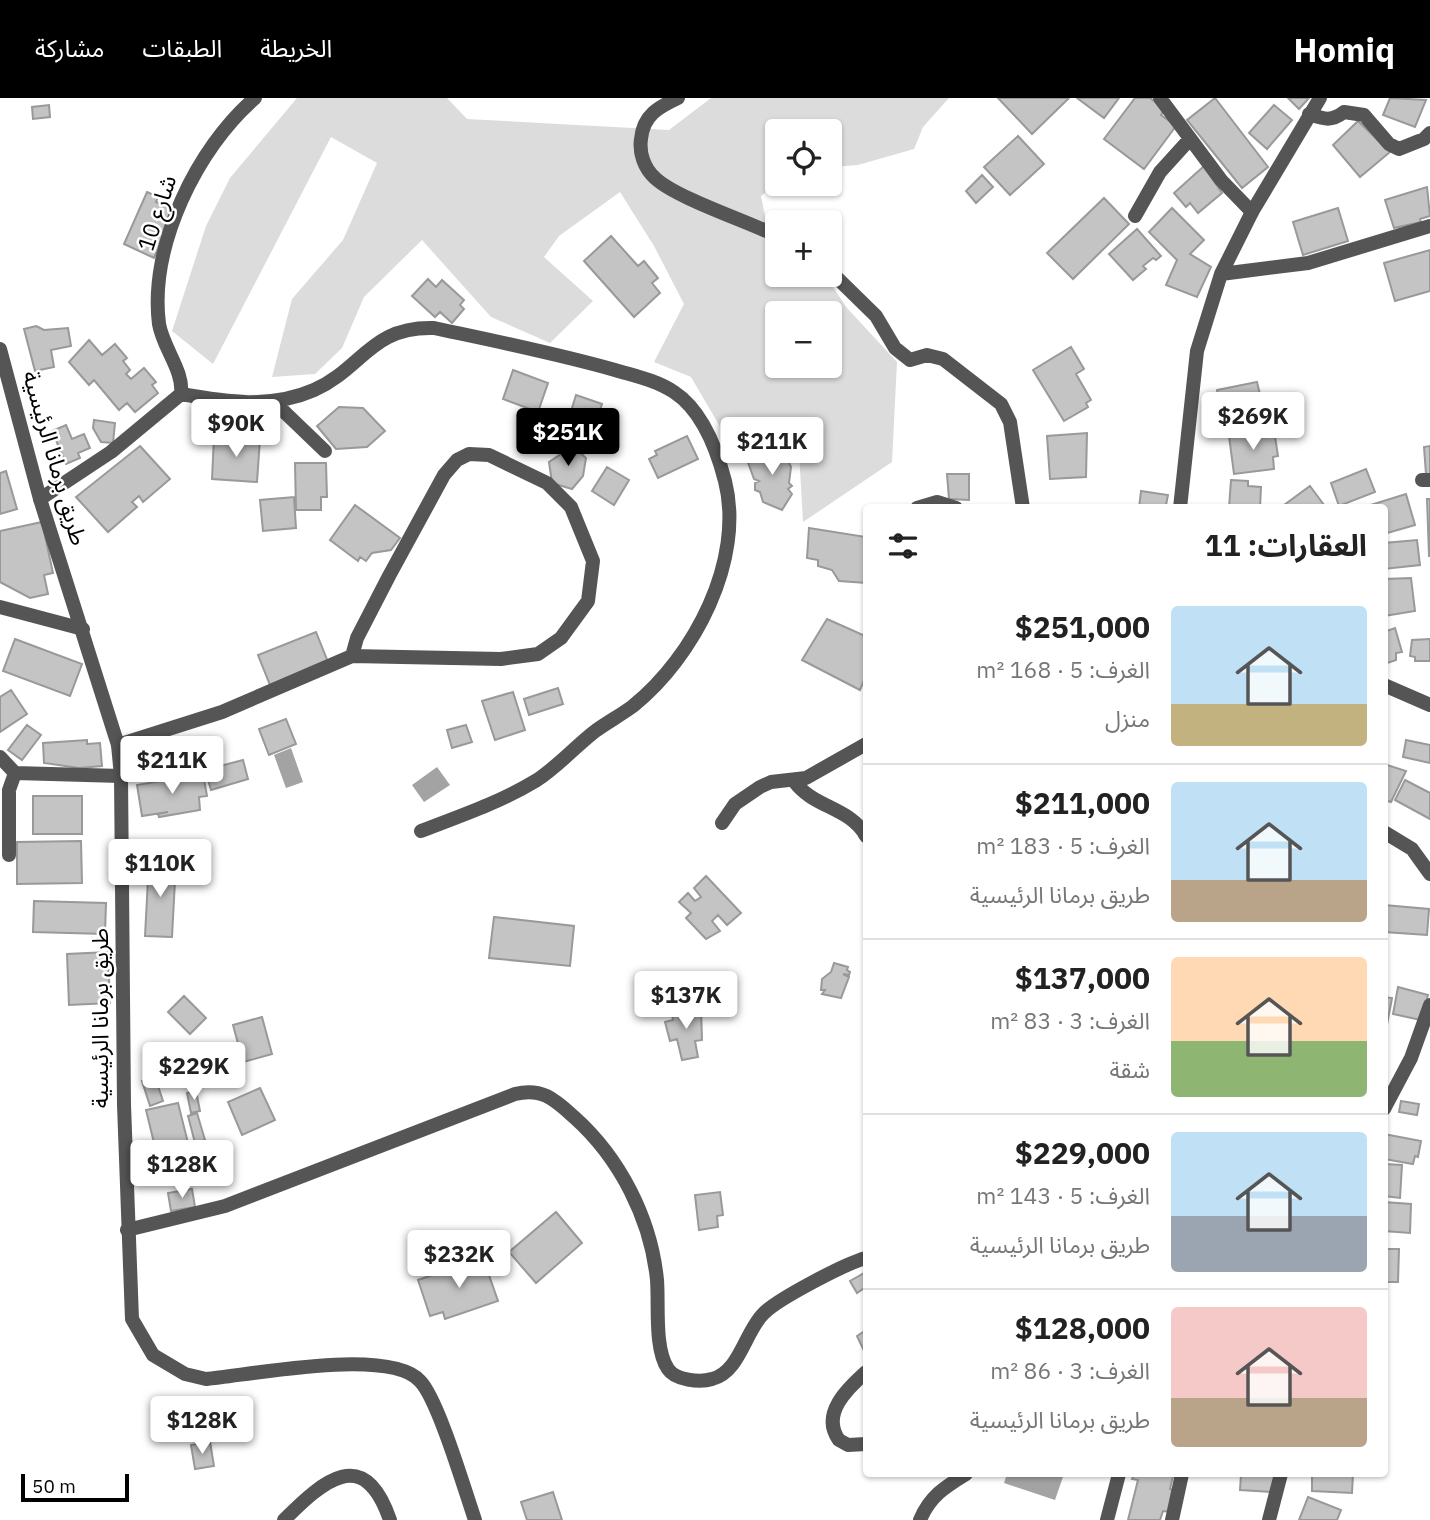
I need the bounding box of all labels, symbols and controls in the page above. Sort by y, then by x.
text: Homiq [1293,28,1395,71]
text: مشاركة [35,32,104,64]
text: الطبقات [142,32,222,64]
text: الخريطة [260,32,332,64]
map controls [765,119,842,378]
button: locate [765,119,842,196]
street label: شارع 10 [130,171,185,255]
button: + [765,210,842,287]
button: − [765,301,842,378]
street label: طريق برمانا الرئيسية [17,367,95,549]
pin: $269K [1204,392,1302,452]
pin: $90K [195,400,277,459]
text: $269K [1217,400,1289,430]
text: $90K [207,407,265,437]
pin: $251K [519,408,617,468]
text: $251K [532,416,604,446]
pin: $211K [723,418,821,477]
text: $211K [736,425,808,455]
text: العقارات: 11 [1205,525,1367,564]
icon: filters [884,527,922,565]
text: $251,000 [1015,607,1150,646]
icon: home [1227,634,1311,718]
text: الغرف: 5 · 168 m² [976,654,1150,684]
text: منزل [1105,703,1150,733]
pin: $211K [123,736,221,796]
text: $211K [136,744,208,774]
text: $211,000 [1015,783,1150,822]
icon: home [1227,810,1311,894]
text: الغرف: 5 · 183 m² [976,830,1150,860]
pin: $110K [111,840,209,899]
text: $110K [124,847,196,877]
text: طريق برمانا الرئيسية [970,879,1150,909]
street label: طريق برمانا الرئيسية [84,928,114,1108]
text: $137,000 [1015,958,1150,997]
pin: $137K [637,972,735,1031]
text: $137K [650,979,722,1009]
icon: home [1227,985,1311,1069]
text: الغرف: 3 · 83 m² [990,1005,1150,1035]
pin: $229K [145,1042,243,1102]
text: $229K [158,1050,230,1080]
text: شقة [1109,1054,1150,1084]
text: $229,000 [1015,1133,1150,1172]
pin: $128K [133,1140,231,1200]
text: $128K [146,1148,218,1178]
icon: home [1227,1160,1311,1244]
text: الغرف: 5 · 143 m² [976,1180,1150,1210]
text: طريق برمانا الرئيسية [970,1229,1150,1259]
pin: $232K [410,1230,508,1290]
text: $232K [423,1238,495,1268]
text: $128,000 [1015,1308,1150,1347]
icon: home [1227,1335,1311,1419]
text: الغرف: 3 · 86 m² [990,1355,1150,1385]
pin: $128K [153,1396,251,1456]
text: $128K [166,1404,238,1434]
text: طريق برمانا الرئيسية [970,1404,1150,1434]
scale bar [21,1471,130,1503]
text: 50 m [32,1474,76,1498]

